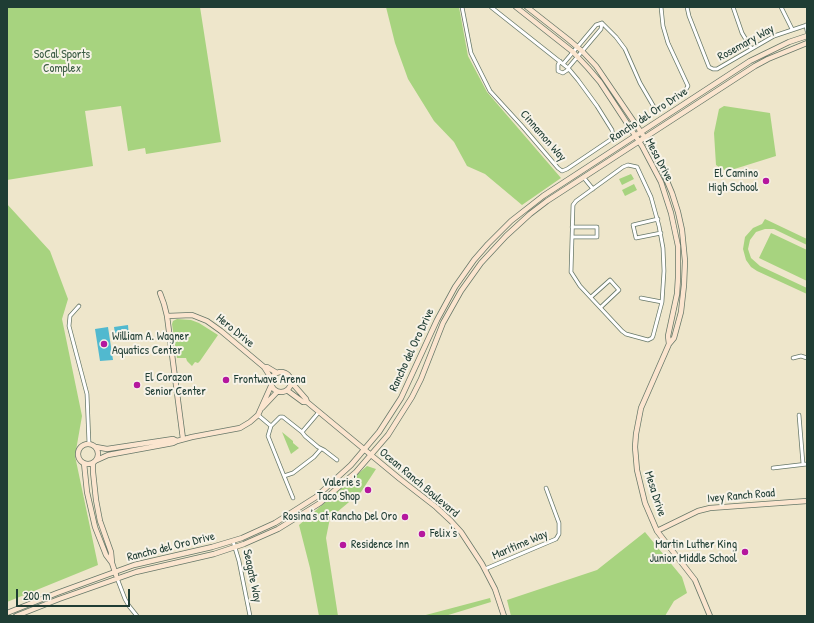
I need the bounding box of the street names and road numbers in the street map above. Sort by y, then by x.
street label: Rosemary Way [715,22,777,64]
street label: Rancho del Oro Drive [607,85,691,145]
street label: Cinnamon Way [517,107,569,165]
street label: Mesa Drive [642,136,676,184]
street label: Rancho del Oro Drive [387,306,437,394]
street label: Hero Drive [213,311,257,351]
street label: Ocean Ranch Boulevard [376,446,462,520]
street label: Mesa Drive [641,470,669,518]
street label: Ivey Ranch Road [707,486,775,506]
street label: Maritime Way [490,527,550,563]
street label: Rancho del Oro Drive [126,529,216,565]
street label: Seagate Way [239,548,265,604]

